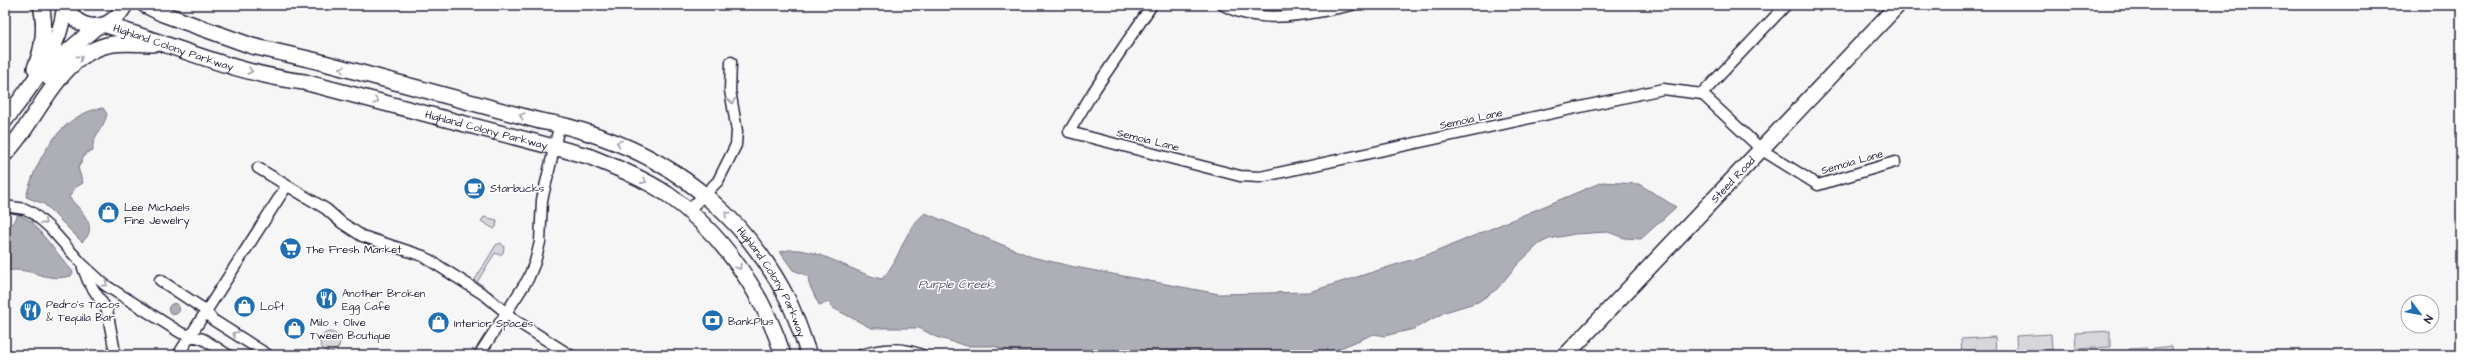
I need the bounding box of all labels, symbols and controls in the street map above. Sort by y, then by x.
street label: Highland Colony Parkway [111,20,236,75]
one-way arrow [76,56,83,63]
one-way arrow [339,65,346,74]
one-way arrow [246,67,253,75]
one-way arrow [372,96,379,105]
one-way arrow [727,98,736,104]
street label: Semoia Lane [1438,105,1504,133]
street label: Highland Colony Parkway [424,106,550,154]
one-way arrow [519,112,526,121]
street label: Semoia Lane [1115,125,1181,155]
one-way arrow [615,140,622,148]
street label: Semoia Lane [1819,146,1885,178]
street label: Steed Road [1707,153,1758,206]
cafe icon: Starbucks [462,175,488,201]
one-way arrow [639,176,647,183]
place label: Starbucks [490,181,545,196]
shop icon: Lee Michaels Fine Jewelry [95,200,121,226]
place label: Lee Michaels Fine Jewelry [124,200,190,229]
one-way arrow [724,211,731,219]
one-way arrow [40,218,47,225]
street label: Highland Colony Parkway [734,223,810,339]
supermarket icon: The Fresh Market [278,236,304,262]
place label: The Fresh Market [306,242,402,257]
one-way arrow [734,263,742,270]
water label: Purple Creek [918,276,994,293]
one-way arrow [101,280,108,287]
restaurant icon: Another Broken Egg Cafe [314,286,340,312]
place label: Another Broken Egg Cafe [342,286,426,315]
shop icon: Loft [231,293,257,319]
north arrow [2400,294,2440,334]
restaurant icon: Pedro's Tacos & Tequila Bar [18,297,44,323]
place label: Pedro's Tacos & Tequila Bar [46,297,120,325]
place label: Loft [260,299,285,314]
bank icon: BankPlus [699,308,725,334]
shop icon: Interior Spaces [426,310,452,336]
text: N [2420,312,2436,326]
place label: BankPlus [728,314,774,329]
shop icon: Milo + Olive Tween Boutique [281,315,307,341]
place label: Milo + Olive Tween Boutique [310,315,390,343]
place label: Interior Spaces [454,316,534,331]
one-way arrow [233,332,240,339]

